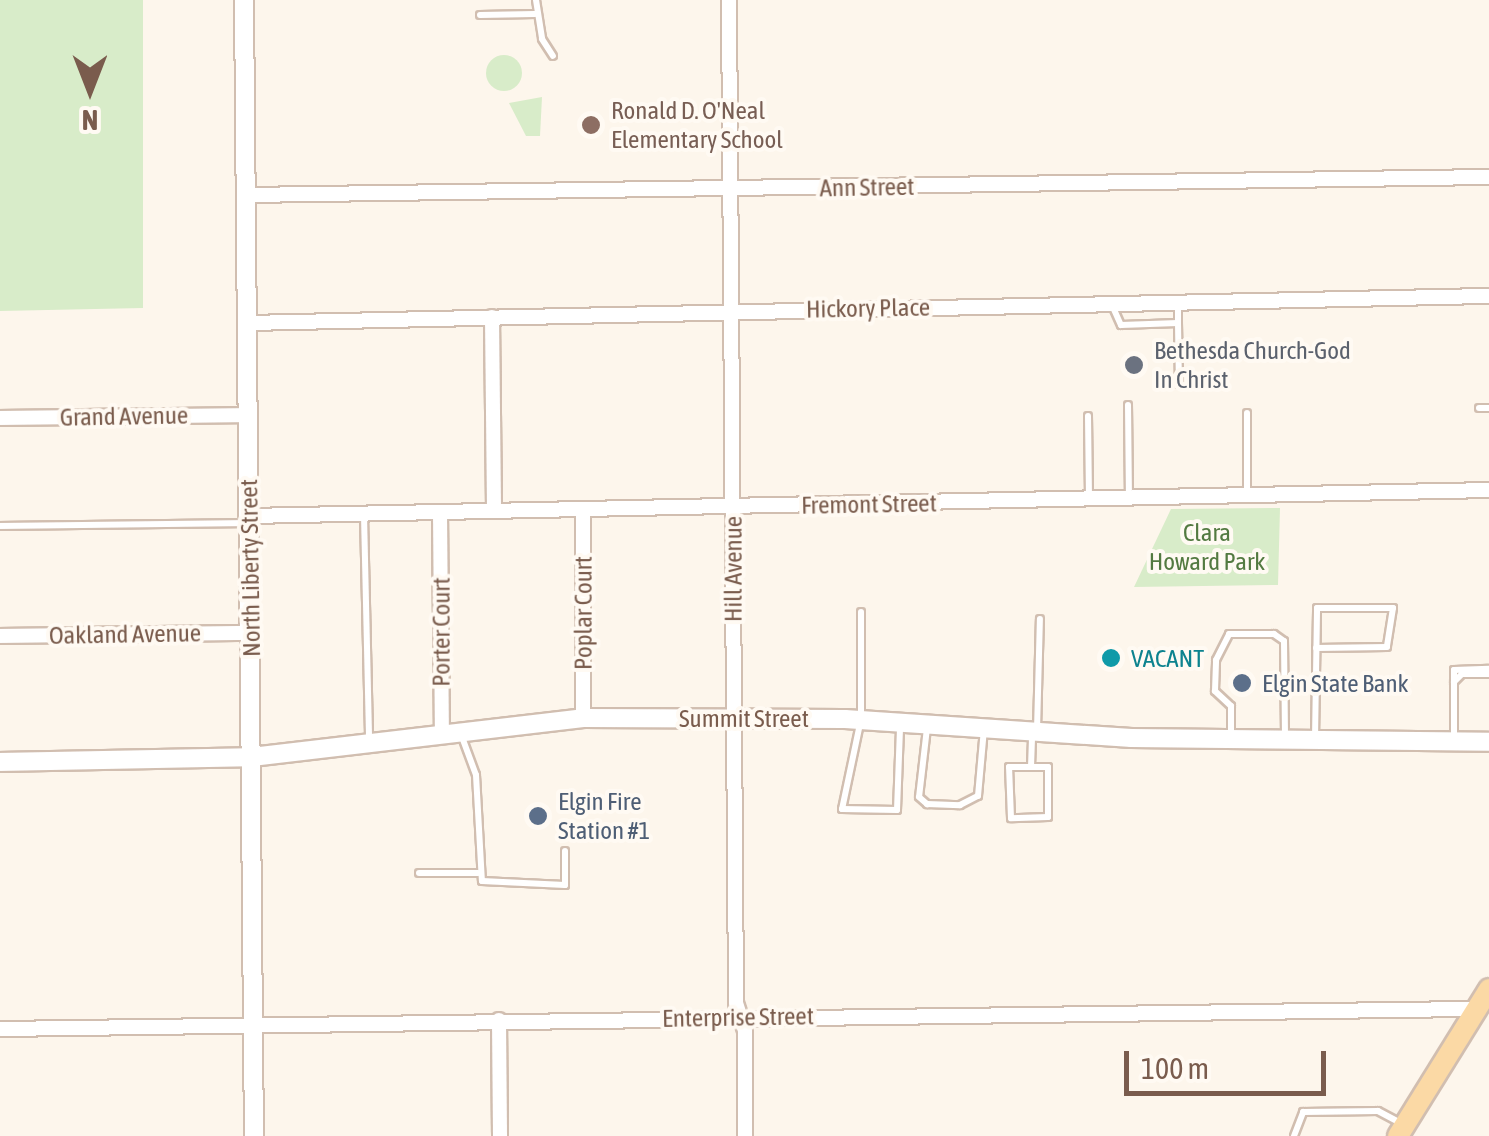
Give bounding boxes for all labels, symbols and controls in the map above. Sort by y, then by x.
north arrow [40,40,140,140]
place label: Ronald D. O'Neal Elementary School [611,96,783,155]
text: N [82,104,98,136]
marker: Ronald D. O'Neal Elementary School [580,114,602,136]
street label: Ann Street [819,171,915,203]
street label: Hickory Place [806,292,930,324]
place label: Bethesda Church-God In Christ [1154,336,1351,395]
marker: Bethesda Church-God In Christ [1123,354,1145,376]
street label: Grand Avenue [60,400,188,432]
street label: North Liberty Street [233,479,267,657]
street label: Fremont Street [801,488,937,520]
street label: Hill Avenue [718,516,748,622]
park label: Clara Howard Park [1149,518,1265,577]
street label: Poplar Court [568,556,598,670]
street label: Porter Court [426,577,456,687]
street label: Oakland Avenue [49,618,201,650]
place label: VACANT [1131,643,1204,673]
marker: VACANT [1100,647,1122,669]
place label: Elgin State Bank [1262,668,1409,698]
marker: Elgin State Bank [1231,672,1253,694]
street label: Summit Street [679,703,809,733]
place label: Elgin Fire Station #1 [558,787,650,846]
marker: Elgin Fire Station #1 [527,805,549,827]
street label: Enterprise Street [662,1001,814,1033]
scale bar [1129,1031,1332,1093]
text: 100 m [1141,1051,1209,1085]

